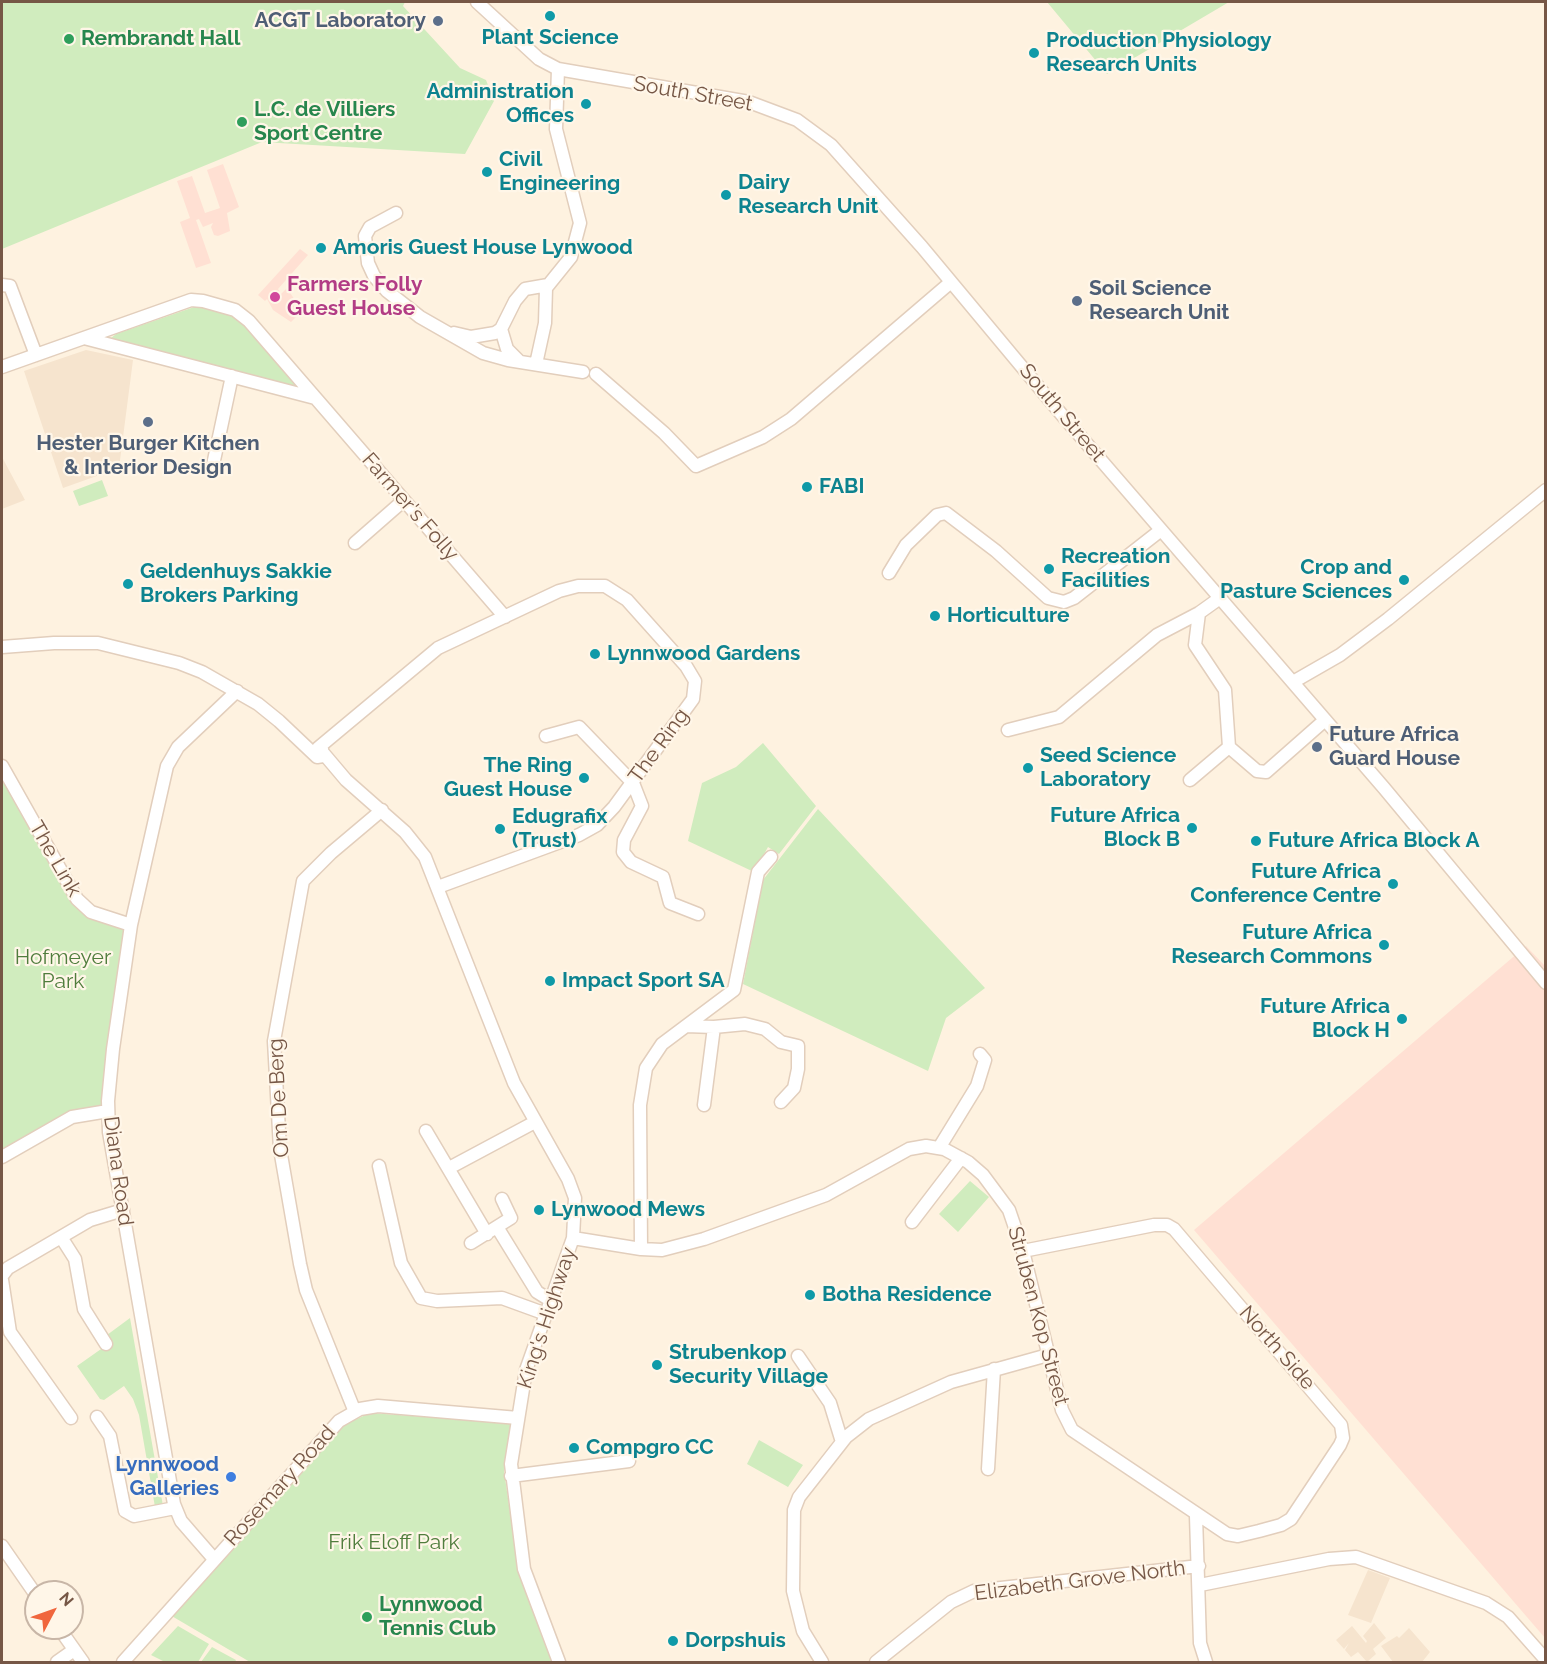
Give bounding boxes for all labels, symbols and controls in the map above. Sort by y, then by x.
place label: ACGT Laboratory [254,8,426,34]
marker: Plant Science [543,9,557,23]
marker: ACGT Laboratory [431,14,445,28]
place label: Plant Science [481,25,619,51]
place label: Rembrandt Hall [81,26,240,52]
place label: Production Physiology Research Units [1046,28,1272,78]
marker: Rembrandt Hall [62,32,76,46]
marker: Production Physiology Research Units [1027,46,1041,60]
street label: South Street [631,71,755,117]
place label: Administration Offices [426,79,574,129]
place label: L.C. de Villiers Sport Centre [254,97,395,147]
marker: Administration Offices [579,97,593,111]
marker: L.C. de Villiers Sport Centre [235,115,249,129]
place label: Civil Engineering [499,147,620,197]
marker: Civil Engineering [480,165,494,179]
place label: Dairy Research Unit [738,170,878,220]
marker: Dairy Research Unit [719,188,733,202]
place label: Amoris Guest House Lynwood [333,235,633,261]
marker: Amoris Guest House Lynwood [314,241,328,255]
place label: Farmers Folly Guest House [287,272,422,322]
place label: Soil Science Research Unit [1089,276,1229,326]
marker: Farmers Folly Guest House [268,290,282,304]
marker: Soil Science Research Unit [1070,294,1084,308]
street label: South Street [1014,359,1110,467]
marker: Hester Burger Kitchen & Interior Design [141,415,155,429]
place label: Hester Burger Kitchen & Interior Design [36,431,260,481]
street label: Farmer's Folly [356,448,464,566]
place label: FABI [819,474,864,500]
marker: FABI [800,480,814,494]
place label: Recreation Facilities [1061,544,1170,594]
place label: Crop and Pasture Sciences [1220,555,1392,605]
place label: Geldenhuys Sakkie Brokers Parking [140,559,332,609]
marker: Recreation Facilities [1042,562,1056,576]
marker: Crop and Pasture Sciences [1397,573,1411,587]
marker: Geldenhuys Sakkie Brokers Parking [121,577,135,591]
place label: Horticulture [947,603,1070,629]
marker: Horticulture [928,609,942,623]
place label: Lynnwood Gardens [607,641,800,667]
marker: Lynnwood Gardens [588,647,602,661]
street label: The Ring [623,704,695,788]
place label: Future Africa Guard House [1329,722,1460,772]
marker: Future Africa Guard House [1310,740,1324,754]
place label: Seed Science Laboratory [1040,743,1176,793]
place label: The Ring Guest House [444,753,572,803]
marker: Seed Science Laboratory [1021,761,1035,775]
marker: The Ring Guest House [577,771,591,785]
place label: Future Africa Block B [1050,803,1180,853]
place label: Edugrafix (Trust) [512,804,607,854]
street label: The Link [23,817,87,901]
marker: Future Africa Block B [1185,821,1199,835]
marker: Edugrafix (Trust) [493,822,507,836]
place label: Future Africa Block A [1268,828,1480,854]
marker: Future Africa Block A [1249,834,1263,848]
place label: Future Africa Conference Centre [1190,859,1381,909]
marker: Future Africa Conference Centre [1386,877,1400,891]
place label: Future Africa Research Commons [1171,920,1372,970]
marker: Future Africa Research Commons [1377,938,1391,952]
park label: Hofmeyer Park [15,945,111,995]
place label: Impact Sport SA [562,968,725,994]
marker: Impact Sport SA [543,974,557,988]
place label: Future Africa Block H [1260,994,1390,1044]
marker: Future Africa Block H [1395,1012,1409,1026]
street label: Om De Berg [263,1038,295,1158]
street label: Diana Road [98,1115,138,1227]
place label: Lynwood Mews [551,1197,705,1223]
marker: Lynwood Mews [532,1203,546,1217]
street label: Struben Kop Street [1002,1224,1074,1408]
street label: King's Highway [512,1244,582,1392]
place label: Botha Residence [822,1282,992,1308]
marker: Botha Residence [803,1288,817,1302]
street label: North Side [1234,1301,1320,1395]
place label: Strubenkop Security Village [669,1340,828,1390]
marker: Strubenkop Security Village [650,1358,664,1372]
street label: Rosemary Road [219,1421,341,1551]
place label: Compgro CC [586,1435,714,1461]
marker: Compgro CC [567,1441,581,1455]
place label: Lynnwood Galleries [115,1452,219,1502]
marker: Lynnwood Galleries [224,1470,238,1484]
park label: Frik Eloff Park [328,1530,460,1556]
street label: Elizabeth Grove North [973,1556,1187,1606]
north arrow [24,1580,84,1640]
text: N [55,1588,78,1610]
place label: Lynnwood Tennis Club [379,1592,496,1642]
marker: Lynnwood Tennis Club [360,1610,374,1624]
place label: Dorpshuis [685,1628,786,1654]
marker: Dorpshuis [666,1634,680,1648]

